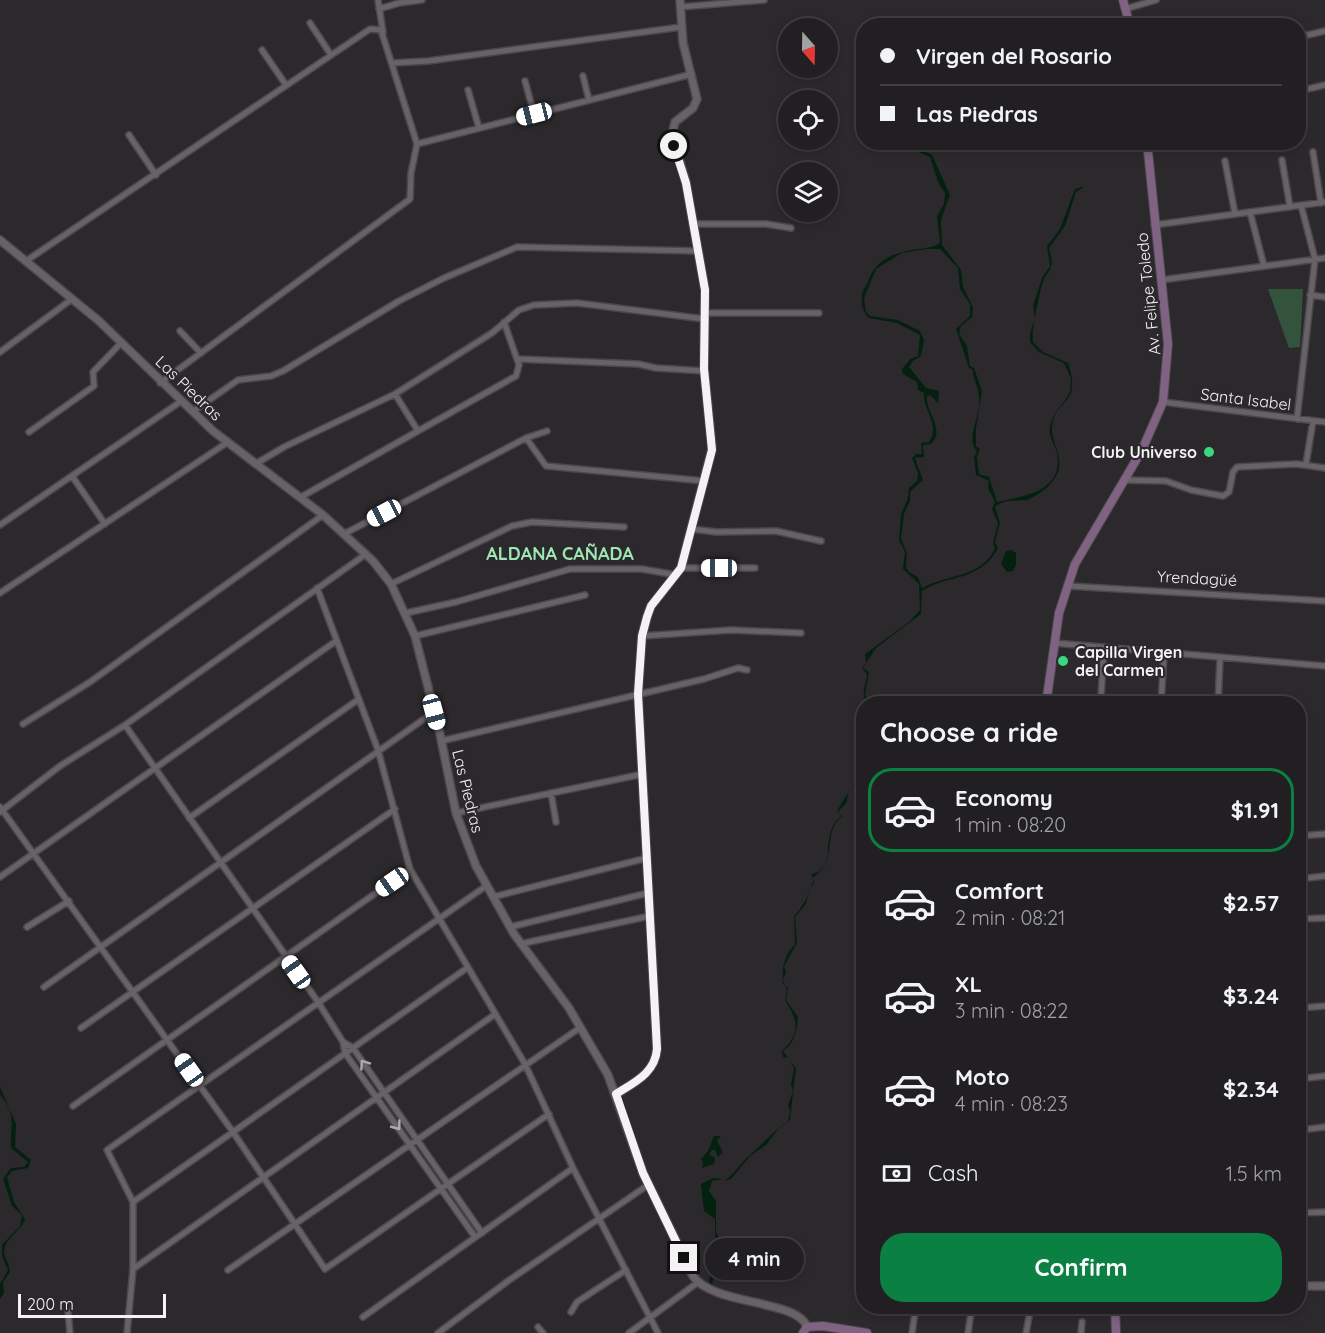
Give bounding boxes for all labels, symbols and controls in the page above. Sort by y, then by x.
north arrow [778,18,838,78]
map controls [778,18,838,222]
text: Virgen del Rosario [916,42,1112,70]
button: locate [778,90,838,150]
text: Las Piedras [916,100,1038,128]
car [514,101,554,127]
route start [660,132,687,159]
button: layers [778,162,838,222]
street label: Av. Felipe Toledo [1132,232,1164,356]
street label: Las Piedras [151,351,227,425]
street label: Santa Isabel [1200,384,1292,414]
place label: Club Universo [1091,442,1197,462]
marker: Club Universo [1202,445,1216,459]
car [364,497,404,529]
district label: ALDANA CAÑADA [486,542,634,565]
car [701,559,737,577]
street label: Yrendagüé [1156,566,1238,590]
place label: Capilla Virgen del Carmen [1075,642,1182,680]
marker: Capilla Virgen del Carmen [1056,654,1070,668]
car [421,692,447,732]
text: Choose a ride [880,715,1058,749]
street label: Las Piedras [448,747,488,835]
icon: car [883,783,937,837]
text: Economy [955,784,1053,812]
text: $1.91 [1231,796,1279,824]
text: 1 min · 08:20 [955,812,1066,837]
car [372,864,412,900]
icon: car [883,876,937,930]
text: Comfort [955,877,1044,905]
text: $2.57 [1223,889,1279,917]
text: 2 min · 08:21 [955,905,1065,930]
car [278,952,314,992]
icon: car [883,969,937,1023]
text: XL [955,970,982,998]
text: $3.24 [1223,982,1279,1010]
text: 3 min · 08:22 [955,998,1068,1023]
car [171,1050,207,1090]
one-way arrow [360,1060,371,1071]
icon: car [883,1062,937,1116]
text: Moto [955,1063,1009,1091]
text: $2.34 [1223,1075,1279,1103]
text: 4 min · 08:23 [955,1091,1068,1116]
one-way arrow [390,1119,401,1130]
icon: cash [880,1157,913,1190]
text: Cash [928,1159,979,1187]
text: 1.5 km [1226,1161,1282,1186]
button: Confirm [880,1233,1282,1302]
callout: 4 min [705,1237,804,1279]
route end [670,1244,697,1271]
text: 4 min [728,1246,781,1271]
scale bar [18,1291,166,1318]
text: 200 m [27,1294,74,1314]

